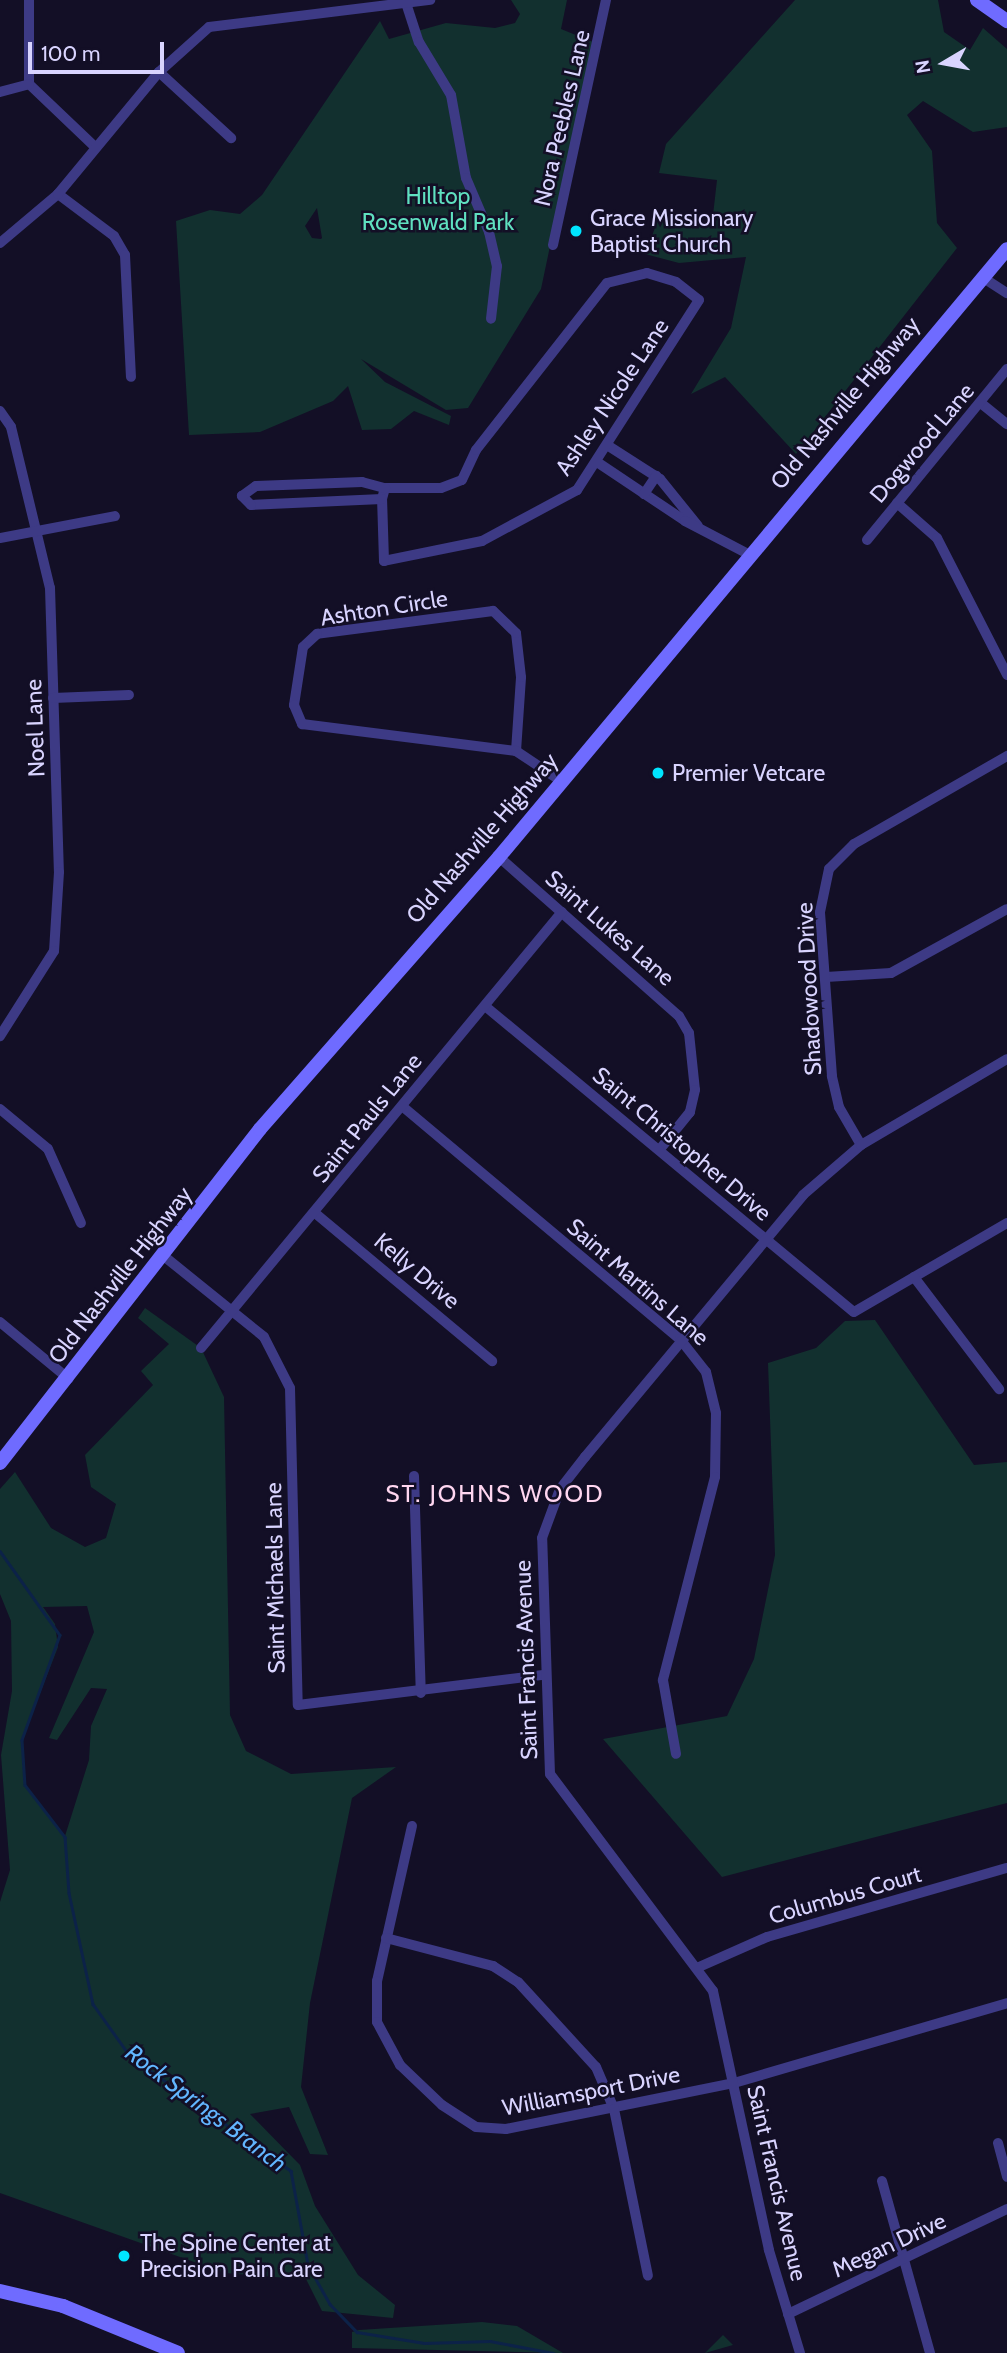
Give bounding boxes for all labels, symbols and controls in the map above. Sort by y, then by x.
street label: Nora Peebles Lane [528,27,596,209]
scale bar [32,28,168,72]
north arrow [909,28,979,98]
text: 100 m [41,41,100,66]
text: N [910,58,935,75]
park label: Hilltop Rosenwald Park [362,182,514,236]
place label: Grace Missionary Baptist Church [590,204,753,258]
marker: Grace Missionary Baptist Church [568,223,584,239]
street label: Old Nashville Highway [765,311,925,495]
street label: Ashley Nicole Lane [549,313,675,481]
street label: Dogwood Lane [864,378,980,508]
street label: Ashton Circle [318,584,450,632]
street label: Noel Lane [19,679,51,777]
street label: Old Nashville Highway [400,747,564,929]
place label: Premier Vetcare [672,759,825,787]
marker: Premier Vetcare [650,765,666,781]
street label: Saint Lukes Lane [540,865,680,991]
street label: Shadowood Drive [791,902,827,1076]
street label: Saint Pauls Lane [306,1048,428,1188]
street label: Saint Christopher Drive [587,1061,777,1227]
street label: Old Nashville Highway [42,1181,198,1369]
street label: Saint Martins Lane [561,1213,715,1351]
street label: Kelly Drive [369,1227,465,1315]
district label: ST. JOHNS WOOD [387,1480,603,1508]
street label: Saint Michaels Lane [260,1482,290,1674]
street label: Saint Francis Avenue [509,1560,543,1760]
street label: Columbus Court [766,1860,924,1930]
water label: Rock Springs Branch [120,2038,292,2178]
street label: Williamsport Drive [500,2060,682,2122]
street label: Saint Francis Avenue [741,2083,813,2283]
street label: Megan Drive [828,2207,950,2283]
place label: The Spine Center at Precision Pain Care [140,2229,331,2283]
marker: The Spine Center at Precision Pain Care [114,2246,134,2266]

